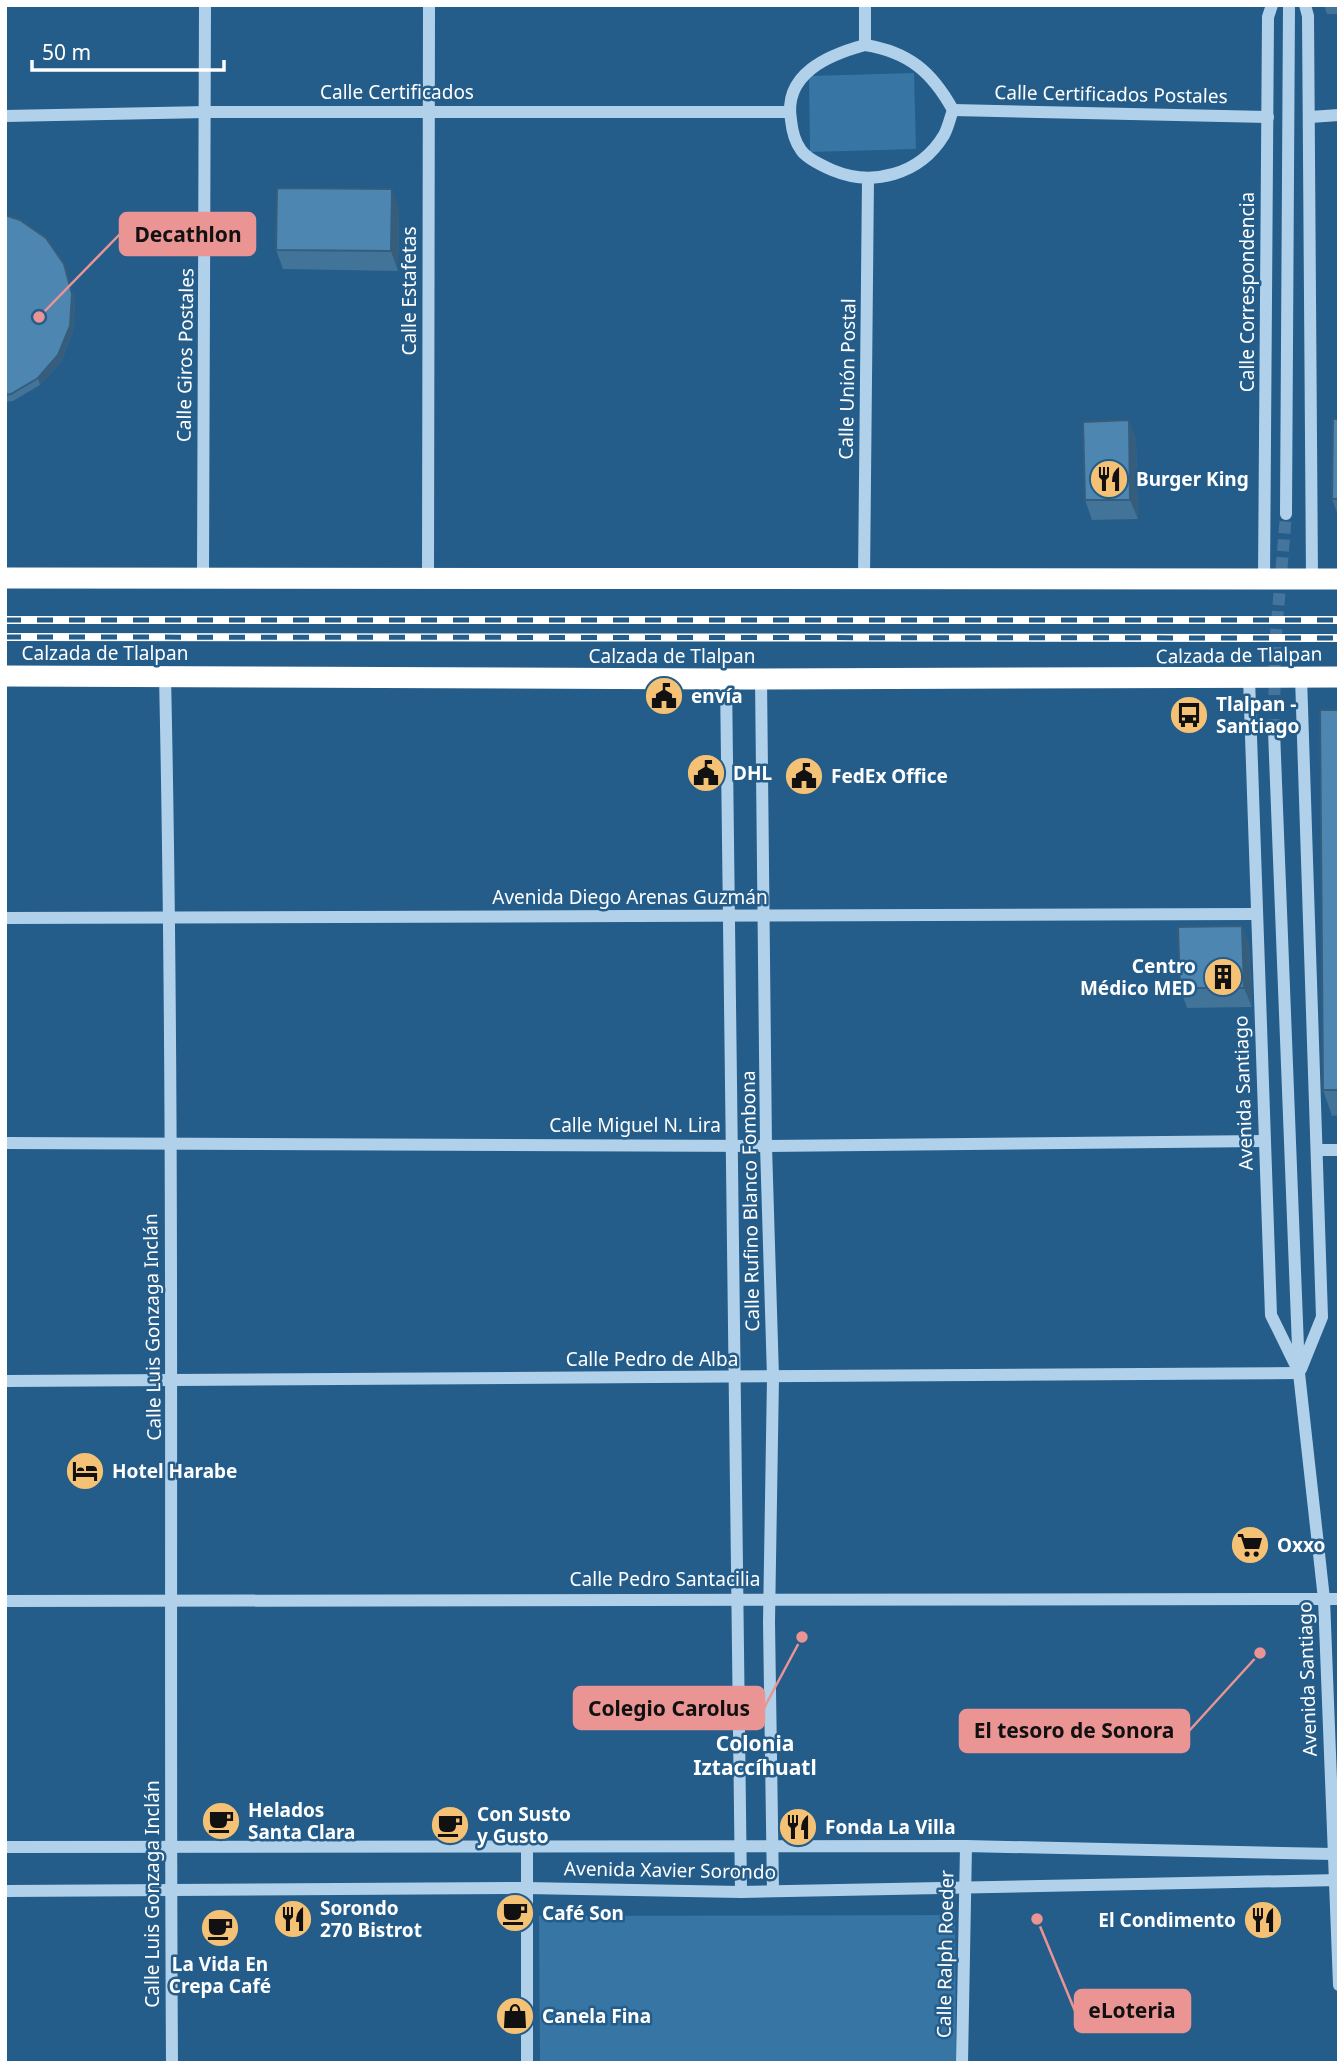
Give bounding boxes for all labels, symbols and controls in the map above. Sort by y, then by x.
scale bar [32,28,224,72]
text: 50 m [42,38,91,66]
street label: Calle Certificados [320,79,474,105]
street label: Calle Certificados Postales [994,79,1228,109]
street label: Calle Correspondencia [1234,192,1260,392]
callout: Decathlon [120,213,255,255]
text: Decathlon [134,220,242,248]
street label: Calle Estafetas [396,226,422,356]
street label: Calle Giros Postales [170,268,200,442]
street label: Calle Unión Postal [833,298,861,460]
restaurant icon: Burger King [1088,458,1130,500]
place label: Burger King [1136,466,1249,492]
street label: Calzada de Tlalpan [22,640,188,666]
street label: Calzada de Tlalpan [1155,641,1323,669]
street label: Calzada de Tlalpan [589,643,755,669]
public building icon: envía [643,675,685,717]
place label: envía [691,683,743,709]
place label: Tlalpan - Santiago [1216,691,1299,739]
bus stop icon: Tlalpan - Santiago [1168,694,1210,736]
public building icon: DHL [685,752,727,794]
public building icon: FedEx Office [783,755,825,797]
place label: DHL [733,760,772,786]
place label: FedEx Office [831,763,948,789]
street label: Avenida Diego Arenas Guzmán [492,884,768,910]
place label: Centro Médico MED [1080,953,1196,1001]
building icon: Centro Médico MED [1202,956,1244,998]
street label: Avenida Santiago [1227,1015,1259,1171]
street label: Calle Rufino Blanco Fombona [735,1070,765,1332]
street label: Calle Miguel N. Lira [549,1112,721,1138]
street label: Calle Luis Gonzaga Inclán [137,1213,167,1441]
street label: Calle Pedro de Alba [566,1346,738,1372]
hotel icon: Hotel Harabe [64,1450,106,1492]
place label: Hotel Harabe [112,1458,237,1484]
supermarket icon: Oxxo [1229,1524,1271,1566]
place label: Oxxo [1277,1532,1326,1558]
street label: Calle Pedro Santacilia [570,1566,760,1592]
street label: Avenida Santiago [1291,1601,1323,1757]
callout: Colegio Carolus [574,1687,764,1729]
text: Colegio Carolus [588,1694,750,1722]
callout: El tesoro de Sonora [960,1710,1189,1752]
text: El tesoro de Sonora [974,1716,1174,1744]
district label: Colonia Iztaccíhuatl [693,1729,817,1781]
street label: Calle Luis Gonzaga Inclán [139,1780,165,2008]
place label: Helados Santa Clara [248,1797,356,1845]
cafe icon: Helados Santa Clara [200,1800,242,1842]
place label: Con Susto y Gusto [477,1801,571,1849]
cafe icon: Con Susto y Gusto [429,1804,471,1846]
restaurant icon: Fonda La Villa [777,1806,819,1848]
place label: Fonda La Villa [825,1814,956,1840]
street label: Avenida Xavier Sorondo [564,1855,776,1885]
street label: Calle Ralph Roeder [931,1870,959,2038]
cafe icon: Café Son [494,1892,536,1934]
place label: Sorondo 270 Bistrot [320,1895,422,1943]
restaurant icon: Sorondo 270 Bistrot [272,1898,314,1940]
restaurant icon: El Condimento [1242,1899,1284,1941]
place label: Café Son [542,1900,624,1926]
cafe icon: La Vida En Crepa Café [199,1907,241,1949]
place label: El Condimento [1098,1907,1236,1933]
place label: La Vida En Crepa Café [169,1951,271,1999]
callout: eLoteria [1075,1990,1190,2032]
shop icon: Canela Fina [494,1995,536,2037]
text: eLoteria [1088,1996,1176,2024]
place label: Canela Fina [542,2003,651,2029]

